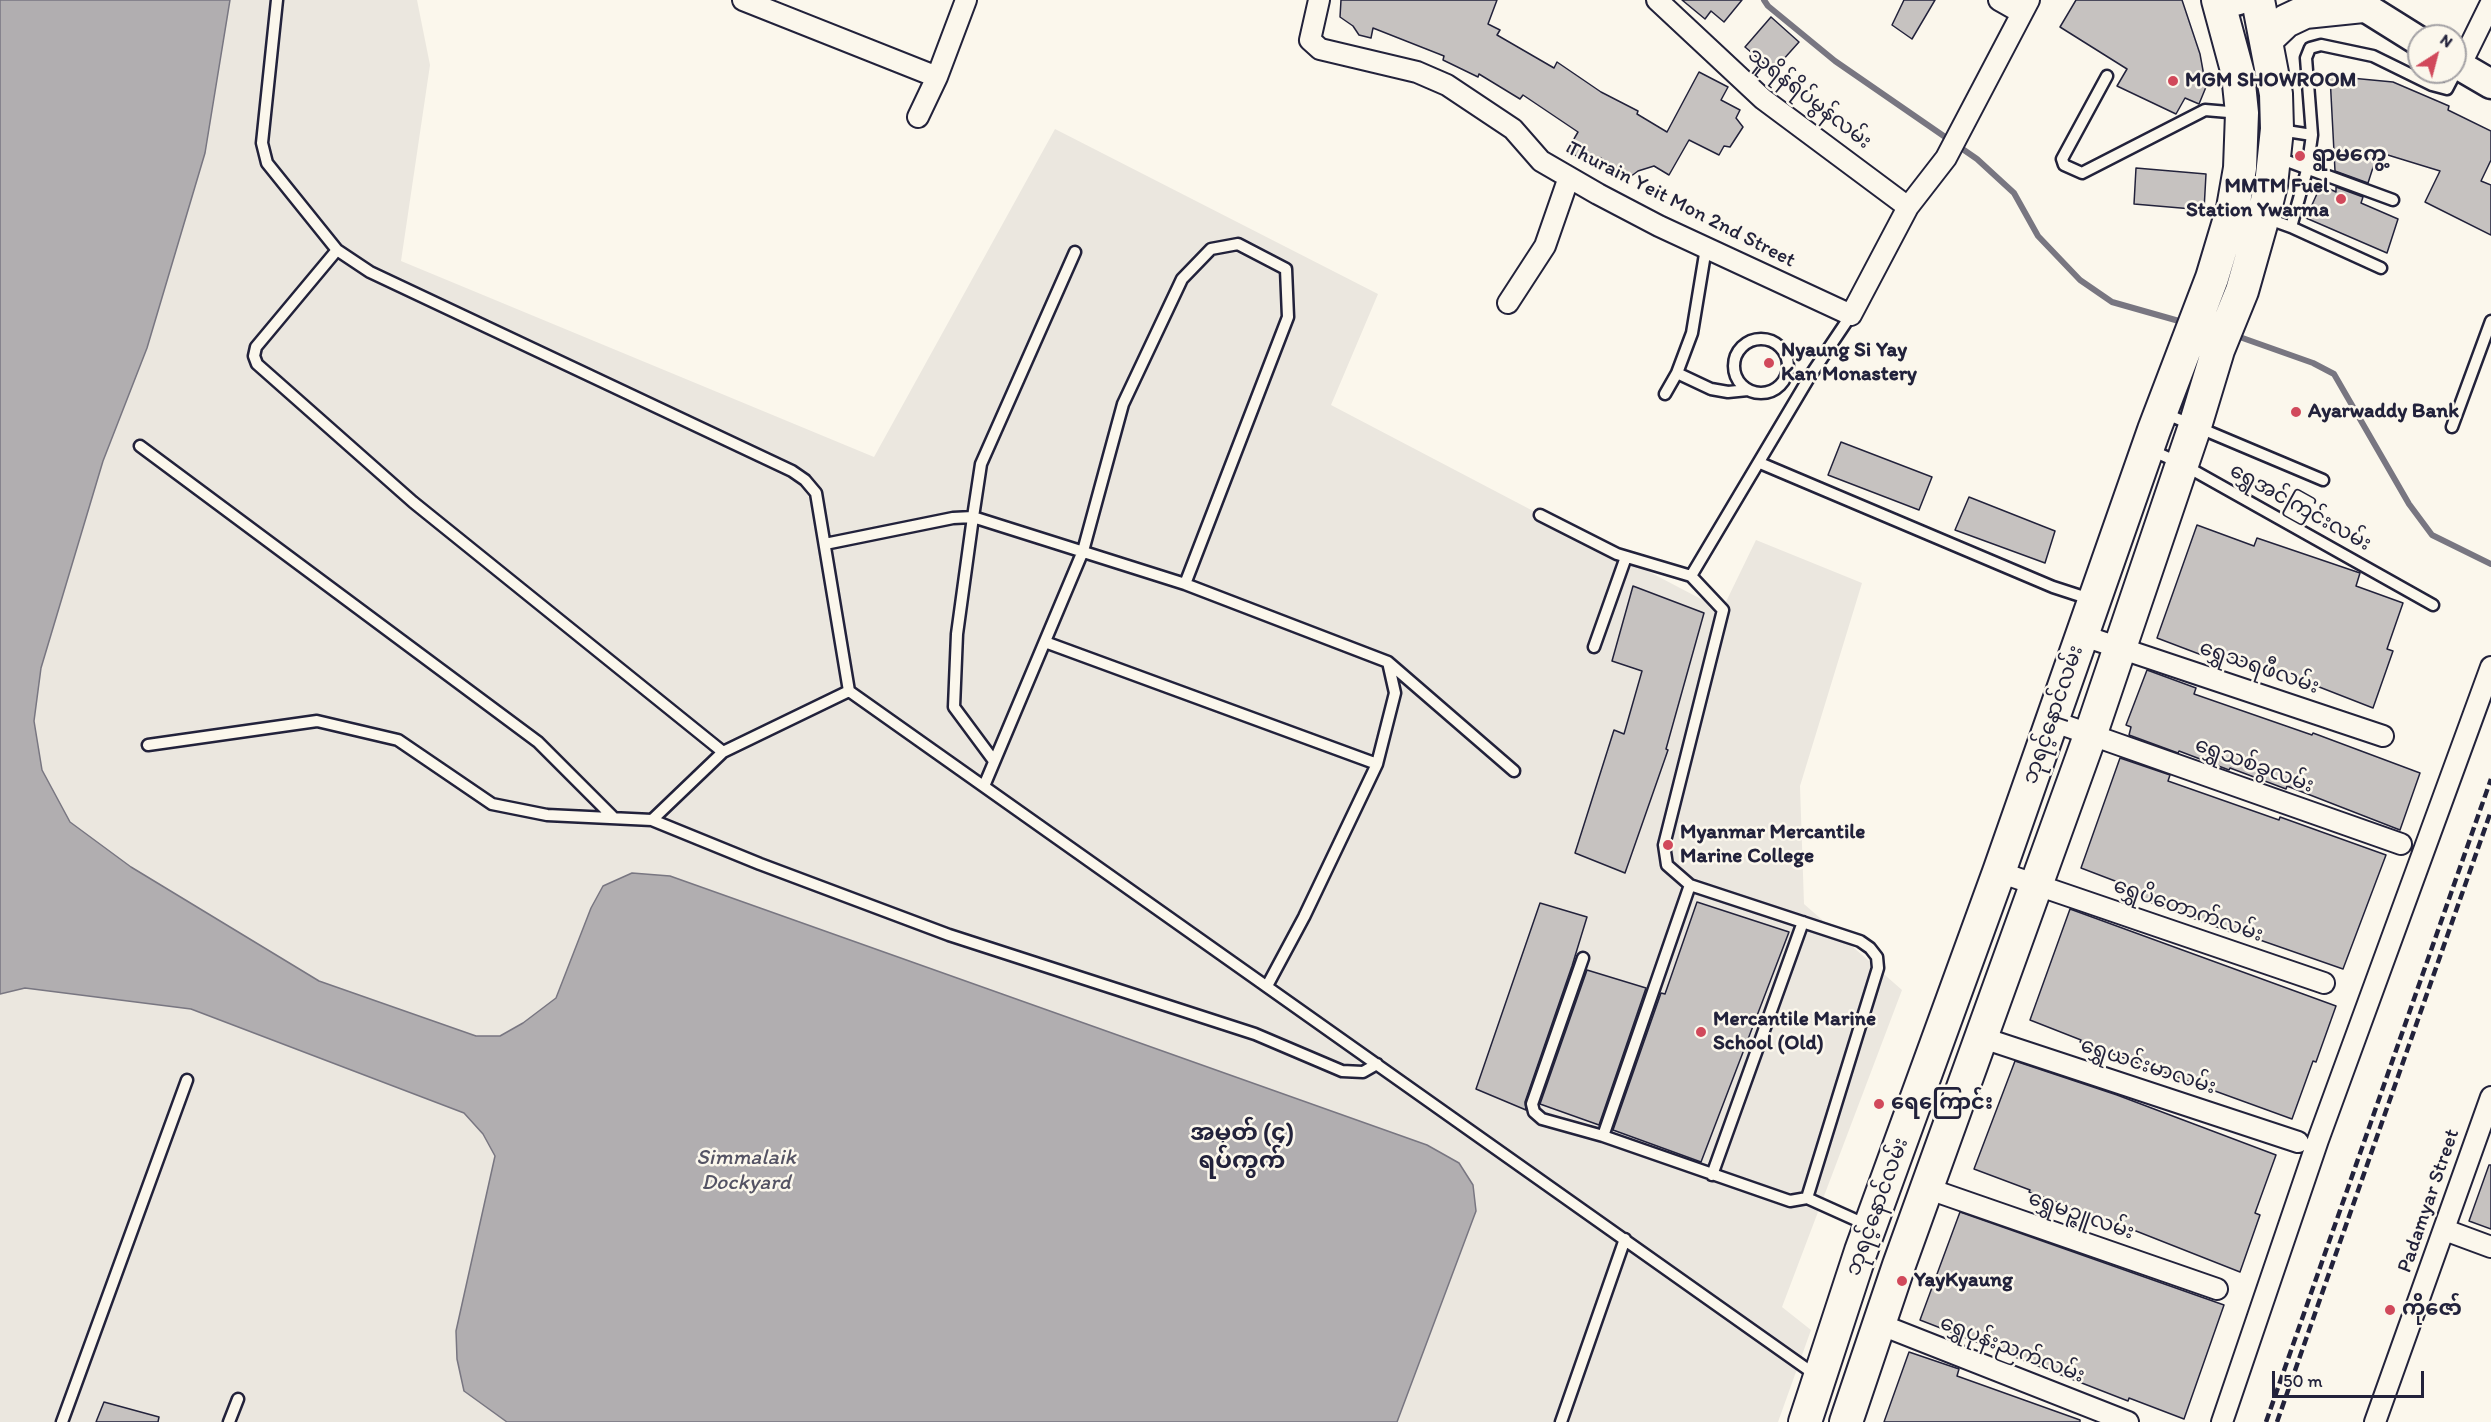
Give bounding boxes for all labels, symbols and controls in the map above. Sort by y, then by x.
north arrow [2407,24,2467,84]
text: N [2437,30,2457,52]
street label: သူရိန်ရိပ်မွန်လမ်း [1742,43,1876,155]
place label: MGM SHOWROOM [2185,68,2357,94]
marker: MGM SHOWROOM [2166,74,2180,88]
street label: Thurain Yeit Mon 2nd Street [1563,136,1799,274]
place label: ရွာမကွေ့ [2312,143,2386,169]
marker: ရွာမကွေ့ [2293,149,2307,163]
place label: MMTM Fuel Station Ywarma [2186,174,2329,224]
marker: MMTM Fuel Station Ywarma [2334,192,2348,206]
place label: Nyaung Si Yay Kan Monastery [1781,338,1917,388]
marker: Nyaung Si Yay Kan Monastery [1762,356,1776,370]
place label: Ayarwaddy Bank [2308,399,2459,425]
marker: Ayarwaddy Bank [2289,405,2303,419]
street label: ရွှေအင်ကြင်းလမ်း [2225,459,2375,557]
street label: ရွှေသရဖီလမ်း [2196,636,2322,700]
street label: ဘုရင့်နောင်လမ်း [2018,642,2090,788]
street label: ရွှေသစ်ခွလမ်း [2191,733,2317,799]
place label: Myanmar Mercantile Marine College [1680,820,1865,870]
marker: Myanmar Mercantile Marine College [1661,838,1675,852]
street label: ရွှေပိတောက်လမ်း [2110,874,2266,948]
place label: Mercantile Marine School (Old) [1713,1007,1876,1057]
marker: Mercantile Marine School (Old) [1694,1025,1708,1039]
street label: ရွှေယင်းမာလမ်း [2077,1033,2219,1101]
place label: ရေကြောင်း [1891,1091,1993,1117]
marker: ရေကြောင်း [1872,1097,1886,1111]
district label: အမှတ် (၄) ရပ်ကွက် [1190,1120,1294,1176]
street label: Padamyar Street [2393,1126,2465,1276]
street label: ဘုရင့်နောင်လမ်း [1841,1135,1915,1279]
water label: Simmalaik Dockyard [696,1145,796,1196]
street label: ရွှေမဉ္ဇူလမ်း [2025,1186,2137,1246]
place label: YayKyaung [1914,1268,2013,1294]
marker: YayKyaung [1895,1274,1909,1288]
place label: ကိုဇော် [2402,1297,2462,1323]
marker: ကိုဇော် [2383,1303,2397,1317]
street label: ရွှေပုန်းညက်လမ်း [1936,1311,2088,1389]
scale bar [2275,1359,2426,1397]
text: 50 m [2283,1370,2323,1392]

